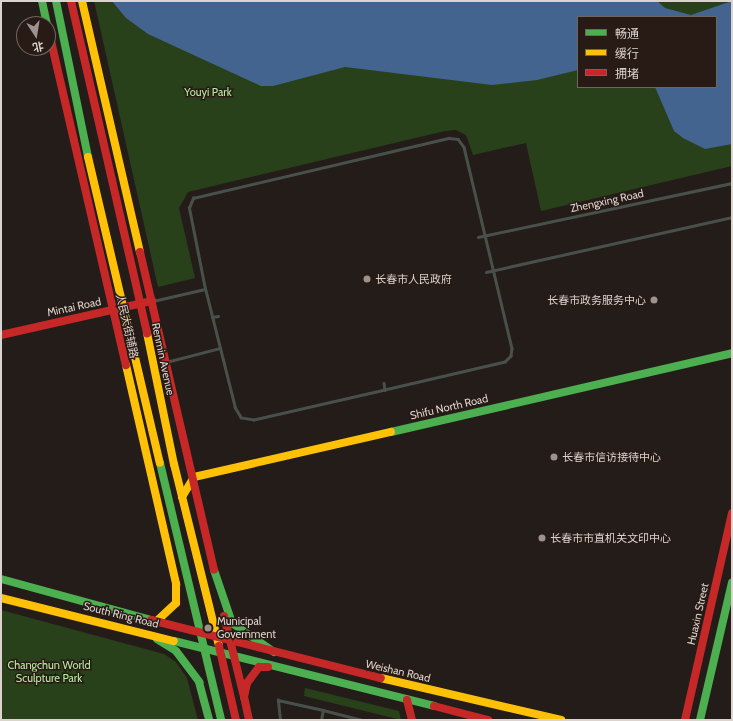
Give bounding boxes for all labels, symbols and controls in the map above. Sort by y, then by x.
north arrow [16,16,56,56]
legend [577,16,717,88]
text: 畅通 [615,26,639,41]
text: 北 [31,39,45,55]
text: 缓行 [615,46,639,61]
text: 拥堵 [615,66,639,81]
park label: Youyi Park [184,85,232,99]
street label: Zhengxing Road [569,187,645,215]
place label: 长春市人民政府 [375,272,452,286]
marker: 长春市人民政府 [362,274,372,284]
street label: 人民大街辅路 [113,292,141,360]
place label: 长春市政务服务中心 [547,293,646,307]
street label: Mintai Road [46,295,102,319]
marker: 长春市政务服务中心 [649,295,659,305]
street label: Renmin Avenue [149,322,177,396]
street label: Shifu North Road [409,392,489,422]
place label: 长春市信访接待中心 [562,450,661,464]
marker: 长春市信访接待中心 [549,452,559,462]
place label: 长春市市直机关文印中心 [550,531,671,545]
marker: 长春市市直机关文印中心 [537,533,547,543]
street label: Huaxin Street [684,582,712,646]
street label: South Ring Road [82,599,160,631]
place label: Municipal Government [217,615,276,641]
marker: Municipal Government [202,622,214,634]
street label: Weishan Road [364,657,432,685]
park label: Changchun World Sculpture Park [7,659,91,685]

